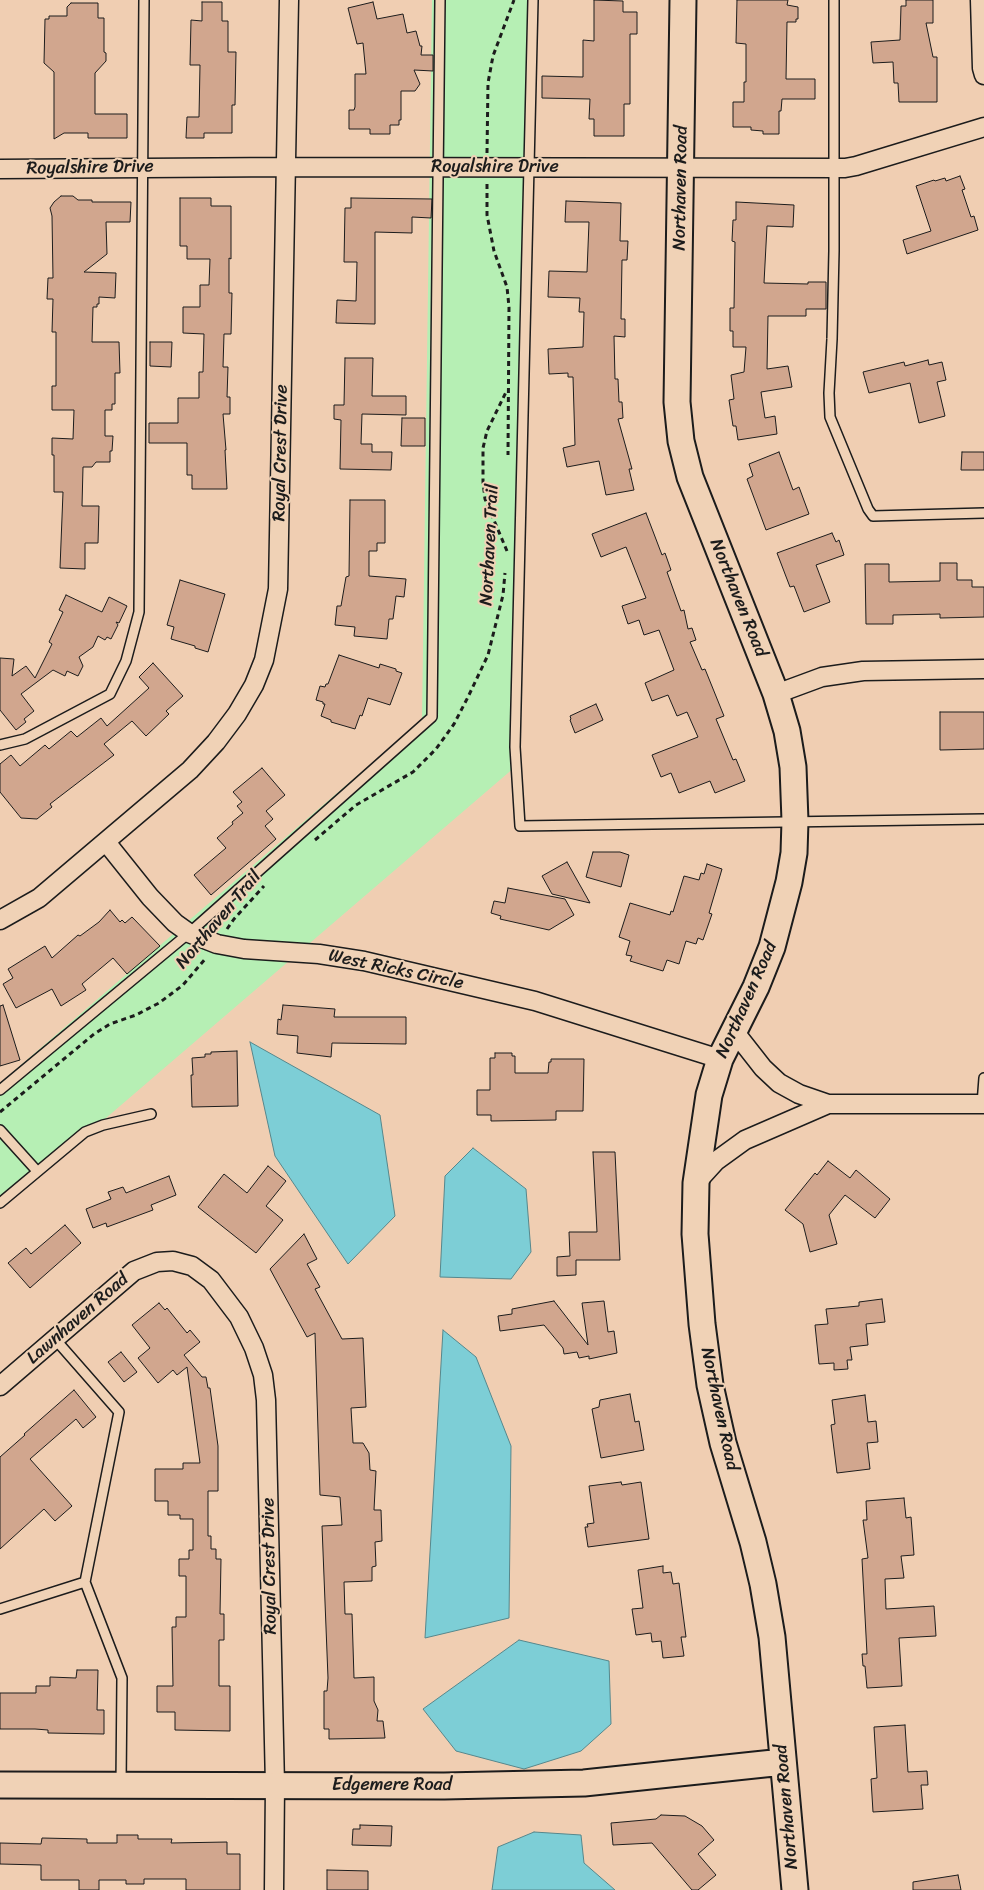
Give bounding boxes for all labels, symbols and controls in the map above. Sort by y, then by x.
street label: Northaven Road [669,125,693,251]
street label: Royalshire Drive [26,156,154,180]
street label: Royalshire Drive [431,156,559,178]
street label: Royal Crest Drive [269,384,293,522]
street label: Northaven Trail [476,484,504,606]
street label: Northaven Road [705,536,771,660]
street label: Northaven Trail [172,866,266,974]
street label: Northaven Road [712,938,782,1062]
street label: West Ricks Circle [327,945,465,995]
street label: Lawnhaven Road [23,1269,133,1369]
street label: Northaven Road [695,1345,743,1473]
street label: Royal Crest Drive [258,1497,282,1635]
street label: Northaven Road [771,1744,803,1870]
street label: Edgemere Road [332,1774,452,1796]

